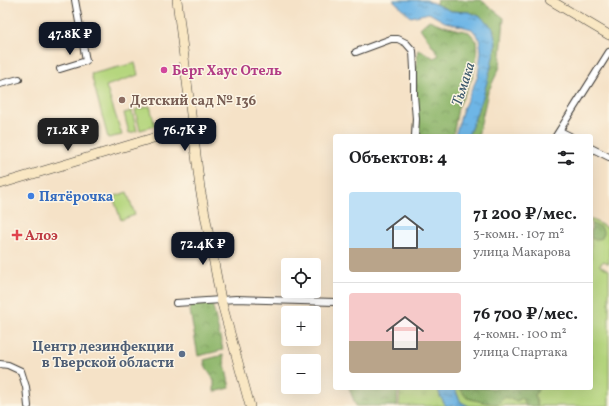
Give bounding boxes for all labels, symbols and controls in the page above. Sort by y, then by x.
pin: 47.8K ₽ [33,22,107,56]
text: 47.8K ₽ [48,26,92,44]
water label: Тьмака [447,60,481,109]
place label: Берг Хаус Отель [172,62,282,81]
marker: Берг Хаус Отель [159,65,169,75]
place label: Детский сад № 136 [130,92,257,111]
marker: Детский сад № 136 [117,95,127,105]
pin: 71.2K ₽ [31,118,105,152]
pin: 76.7K ₽ [148,118,222,152]
text: 71.2K ₽ [47,122,89,140]
text: 76.7K ₽ [163,122,207,140]
text: Объектов: 4 [349,147,447,170]
icon: filters [555,147,577,169]
place label: Пятёрочка [39,188,114,207]
marker: Пятёрочка [26,191,36,201]
text: 71 200 ₽/мес. [473,203,577,226]
icon: home [381,208,429,256]
text: 3-комн. · 107 m² [473,226,564,244]
place label: Алоэ [25,227,58,246]
marker: Алоэ [12,230,22,240]
pin: 72.4K ₽ [166,232,240,266]
text: 72.4K ₽ [180,236,226,254]
text: улица Макарова [473,244,571,262]
map controls [281,258,321,394]
button: locate [281,258,321,298]
text: 76 700 ₽/мес. [473,303,578,326]
button: + [281,306,321,346]
icon: home [381,309,429,357]
text: 4-комн. · 100 m² [473,326,567,344]
place label: Центр дезинфекции в Тверской области [32,338,174,373]
text: улица Спартака [473,344,568,362]
marker: Центр дезинфекции в Тверской области [177,349,187,359]
button: − [281,354,321,394]

